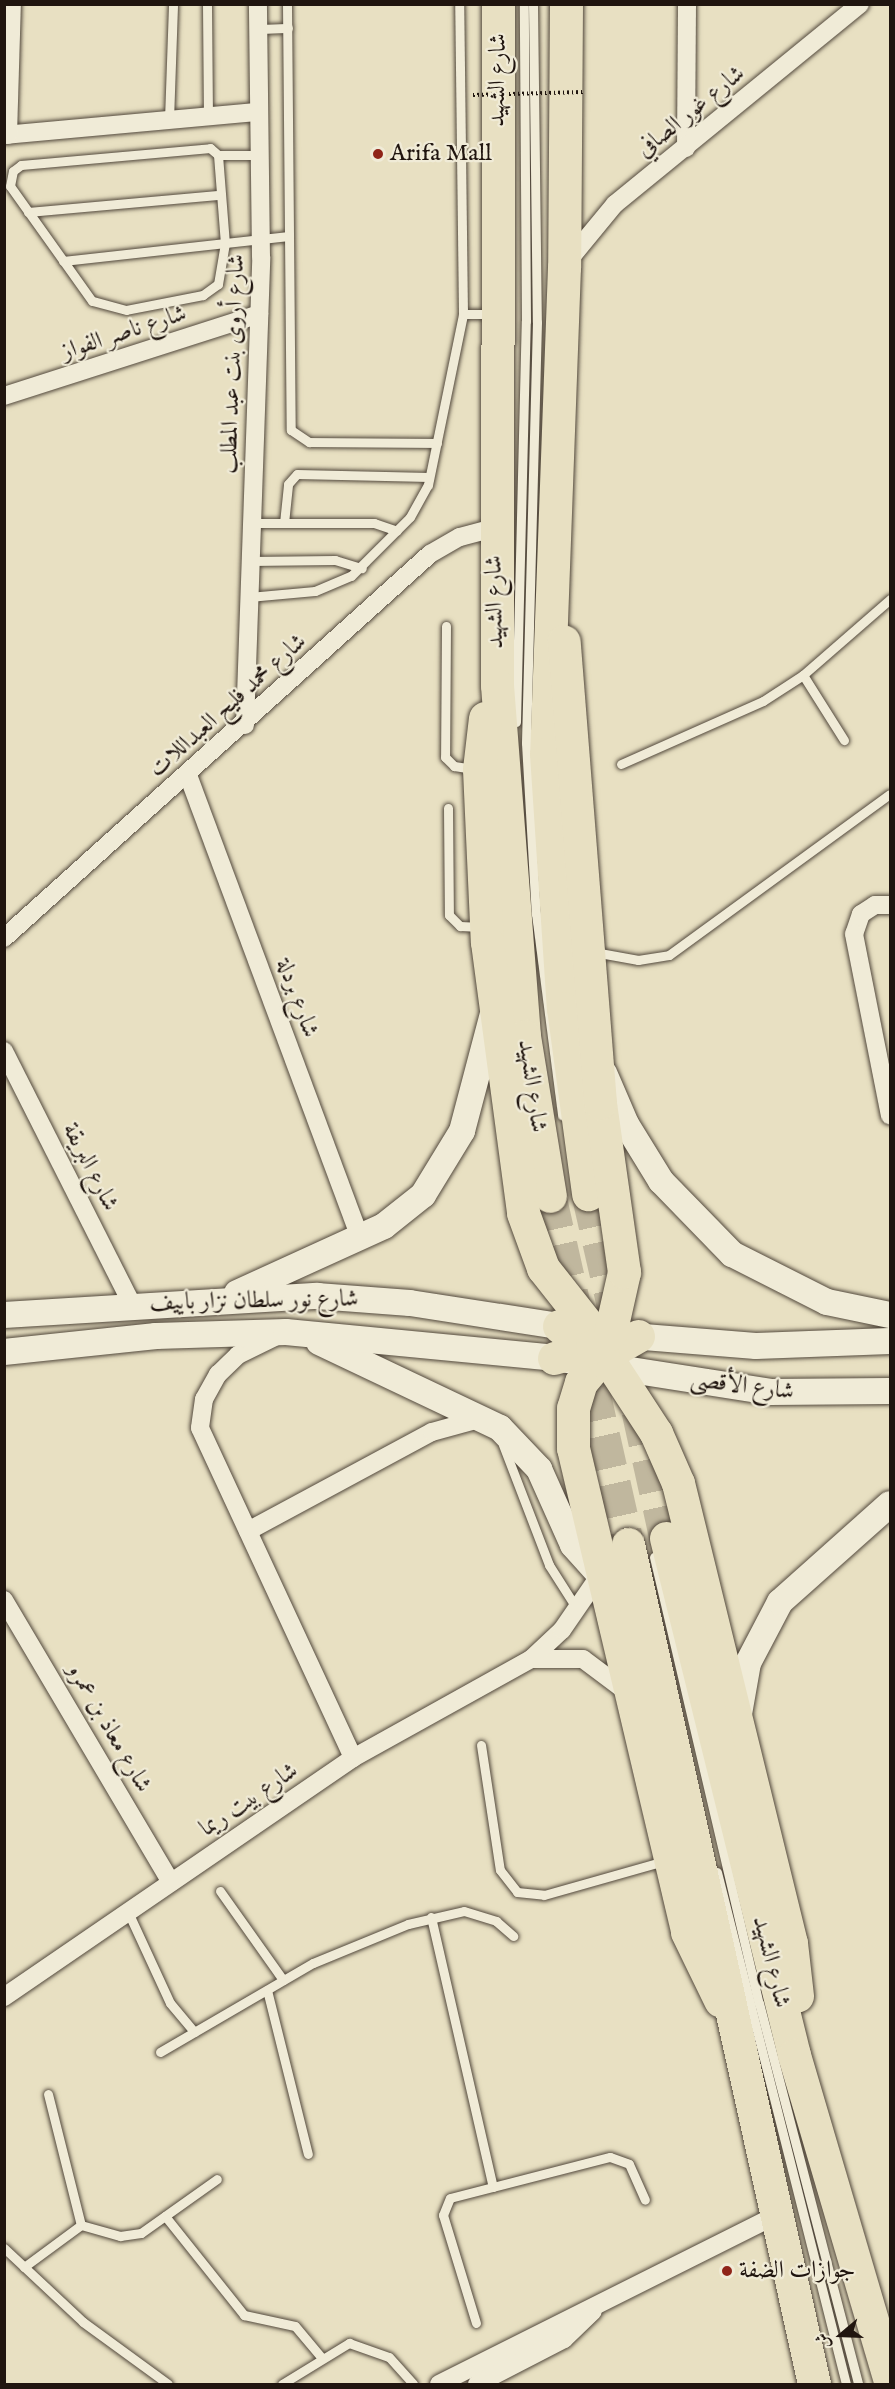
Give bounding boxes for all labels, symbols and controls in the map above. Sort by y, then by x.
street label: شارع الشهيد [483,33,513,127]
street label: شارع غور الصافي [631,60,751,164]
place label: Arifa Mall [390,140,492,168]
marker: Arifa Mall [371,147,385,161]
street label: شارع أروى بنت عبد المطلب [215,254,251,474]
street label: شارع ناصر الفواز [58,299,190,367]
street label: شارع الشهيد [480,555,510,649]
street label: شارع محمد فليح العبداللات [143,628,313,784]
street label: شارع بردلة [269,954,325,1042]
street label: شارع الشهيد [511,1038,553,1134]
street label: شارع البريقة [56,1118,124,1216]
street label: شارع نور سلطان نزار باييف [149,1285,359,1317]
street label: شارع الأقصى [688,1365,796,1407]
street label: شارع معاذ بن عمرو [60,1658,158,1798]
street label: شارع بيت ريما [194,1757,304,1843]
street label: شارع الشهيد [746,1913,796,2011]
place label: جوازات الضفة [739,2257,855,2285]
marker: جوازات الضفة [720,2264,734,2278]
north arrow [811,2305,871,2365]
text: ش [812,2330,836,2352]

